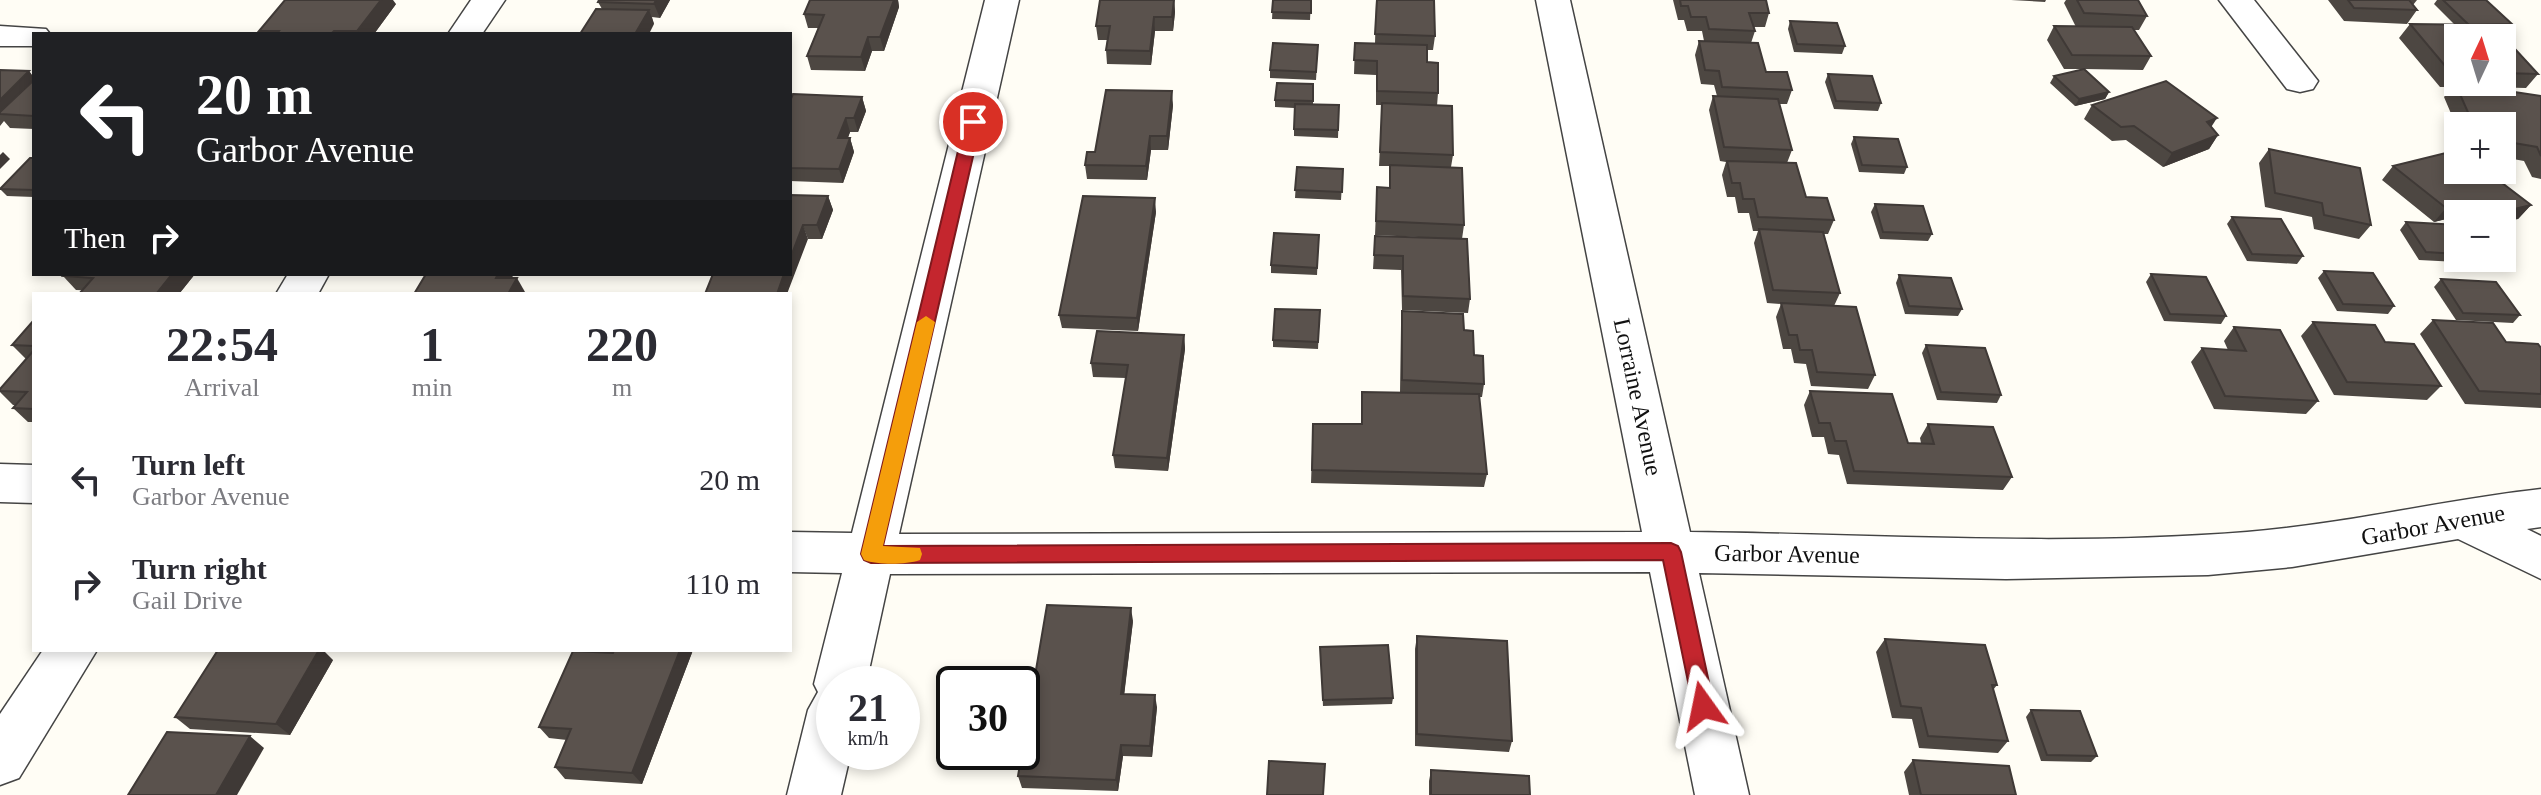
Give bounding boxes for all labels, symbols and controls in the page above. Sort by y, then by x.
north arrow [2444,24,2516,96]
map controls [2444,24,2516,272]
icon: left [64,64,168,168]
text: 20 m [196,64,313,126]
pin [939,88,1007,156]
icon: arrive [951,100,995,144]
button: + [2444,112,2516,184]
text: Garbor Avenue [196,130,414,170]
button: − [2444,200,2516,272]
icon: right [142,216,186,260]
text: Then [64,221,126,254]
street label: Lorraine Avenue [1609,316,1667,478]
text: 22:54 [166,318,278,371]
text: 1 [420,318,444,371]
text: 220 [586,318,658,371]
text: Arrival [184,373,259,402]
text: min [412,373,452,402]
text: m [612,373,632,402]
text: Turn left [132,448,245,481]
icon: left [64,458,108,502]
text: 20 m [699,463,760,496]
text: Garbor Avenue [132,482,290,511]
street label: Garbor Avenue [2359,500,2507,550]
street label: Garbor Avenue [1714,540,1860,568]
text: Turn right [132,552,267,585]
icon: right [64,562,108,606]
text: 110 m [685,567,760,600]
text: Gail Drive [132,586,242,615]
position arrow [1661,664,1745,748]
speed limit sign: 30 [936,666,1040,770]
text: 21 [848,685,888,730]
text: km/h [847,727,889,749]

